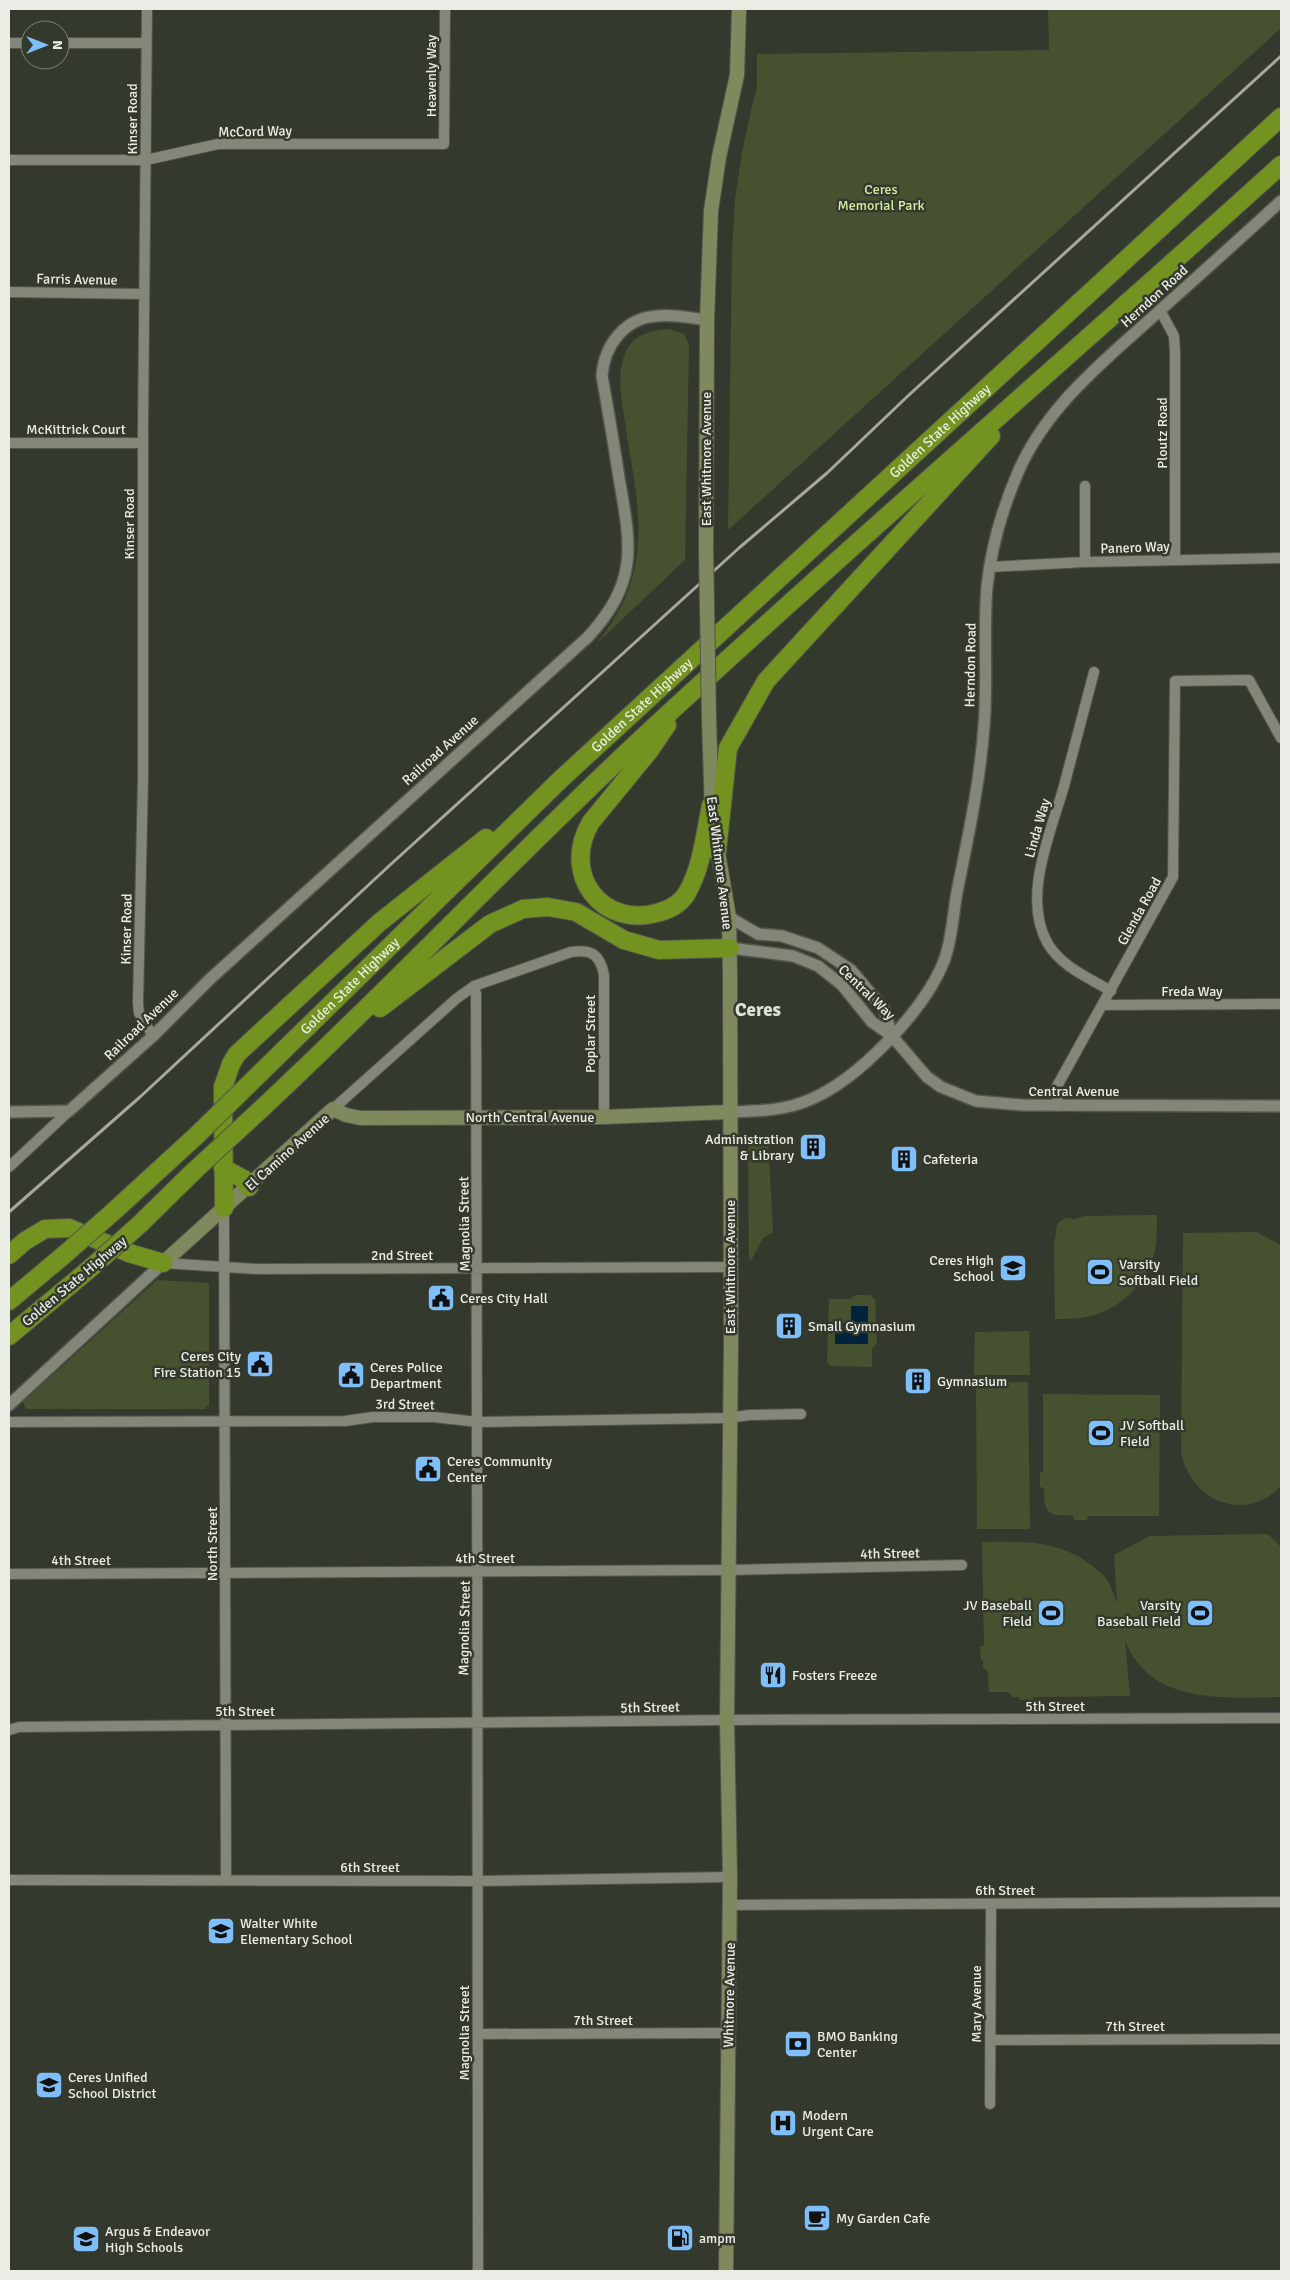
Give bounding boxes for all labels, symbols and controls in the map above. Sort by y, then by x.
north arrow [20,20,70,70]
street label: Heavenly Way [423,34,440,117]
text: N [49,40,66,50]
street label: Kinser Road [124,83,141,155]
street label: McCord Way [218,122,293,141]
park label: Ceres Memorial Park [837,181,925,214]
street label: Herndon Road [1117,262,1191,331]
street label: Farris Avenue [36,270,118,289]
street label: Golden State Highway [886,380,995,482]
street label: East Whitmore Avenue [698,392,715,526]
street label: Ploutz Road [1154,397,1171,469]
street label: McKittrick Court [26,421,126,438]
street label: Kinser Road [121,488,138,560]
street label: Panero Way [1100,538,1170,557]
street label: Herndon Road [961,623,980,707]
street label: Golden State Highway [588,654,696,756]
street label: Railroad Avenue [399,712,482,789]
street label: East Whitmore Avenue [703,795,736,931]
street label: Linda Way [1021,796,1054,860]
street label: Glenda Road [1114,874,1165,948]
street label: Kinser Road [117,893,136,965]
street label: Golden State Highway [297,934,403,1038]
street label: Central Way [835,961,899,1024]
street label: Freda Way [1161,983,1223,1000]
street label: Railroad Avenue [101,985,182,1064]
street label: Poplar Street [582,995,599,1073]
district label: Ceres [735,998,781,1022]
street label: Central Avenue [1028,1083,1120,1100]
street label: North Central Avenue [466,1109,594,1126]
street label: El Camino Avenue [242,1110,333,1195]
place label: Administration & Library [705,1131,794,1164]
building icon: Administration & Library [798,1132,828,1162]
building icon: Cafeteria [889,1144,919,1174]
place label: Cafeteria [923,1151,978,1168]
street label: Magnolia Street [455,1176,474,1272]
street label: East Whitmore Avenue [722,1200,739,1334]
street label: Golden State Highway [19,1232,130,1330]
street label: 2nd Street [371,1247,433,1264]
place label: Ceres High School [929,1252,994,1285]
school or university icon: Ceres High School [998,1253,1028,1283]
place label: Varsity Softball Field [1119,1256,1198,1289]
sports icon: Varsity Softball Field [1085,1257,1115,1287]
public building icon: Ceres City Hall [426,1283,456,1313]
place label: Ceres City Hall [460,1290,548,1307]
building icon: Small Gymnasium [774,1311,804,1341]
place label: Small Gymnasium [808,1318,915,1335]
place label: Ceres City Fire Station 15 [153,1348,241,1381]
public building icon: Ceres City Fire Station 15 [245,1349,275,1379]
place label: Ceres Police Department [370,1359,443,1392]
public building icon: Ceres Police Department [336,1360,366,1390]
building icon: Gymnasium [903,1366,933,1396]
place label: Gymnasium [937,1373,1007,1390]
street label: 3rd Street [375,1395,435,1414]
place label: JV Softball Field [1120,1417,1184,1450]
sports icon: JV Softball Field [1086,1418,1116,1448]
place label: Ceres Community Center [447,1453,552,1486]
public building icon: Ceres Community Center [413,1454,443,1484]
street label: North Street [204,1507,221,1581]
street label: 4th Street [860,1544,920,1563]
street label: 4th Street [455,1550,515,1567]
street label: 4th Street [51,1552,111,1569]
street label: Magnolia Street [455,1580,474,1676]
place label: JV Baseball Field [963,1597,1032,1630]
place label: Varsity Baseball Field [1097,1597,1181,1630]
sports icon: JV Baseball Field [1036,1598,1066,1628]
sports icon: Varsity Baseball Field [1185,1598,1215,1628]
restaurant icon: Fosters Freeze [758,1660,788,1690]
place label: Fosters Freeze [792,1667,877,1684]
street label: 5th Street [620,1698,680,1717]
street label: 5th Street [1025,1698,1085,1715]
street label: 5th Street [215,1703,275,1720]
street label: 6th Street [340,1859,400,1876]
street label: 6th Street [975,1882,1035,1899]
place label: Walter White Elementary School [240,1915,353,1948]
school or university icon: Walter White Elementary School [206,1916,236,1946]
street label: Whitmore Avenue [720,1942,739,2048]
street label: Mary Avenue [968,1965,985,2043]
street label: Magnolia Street [456,1985,473,2081]
street label: 7th Street [573,2012,633,2029]
street label: 7th Street [1105,2018,1165,2035]
place label: BMO Banking Center [817,2028,898,2061]
bank icon: BMO Banking Center [783,2029,813,2059]
place label: Ceres Unified School District [68,2069,156,2102]
school or university icon: Ceres Unified School District [34,2070,64,2100]
place label: Modern Urgent Care [802,2107,874,2140]
hospital icon: Modern Urgent Care [768,2108,798,2138]
cafe icon: My Garden Cafe [802,2203,832,2233]
place label: My Garden Cafe [836,2210,930,2227]
place label: Argus & Endeavor High Schools [105,2223,211,2256]
fuel station icon: ampm [665,2223,695,2253]
school or university icon: Argus & Endeavor High Schools [71,2224,101,2254]
place label: ampm [699,2230,736,2247]

